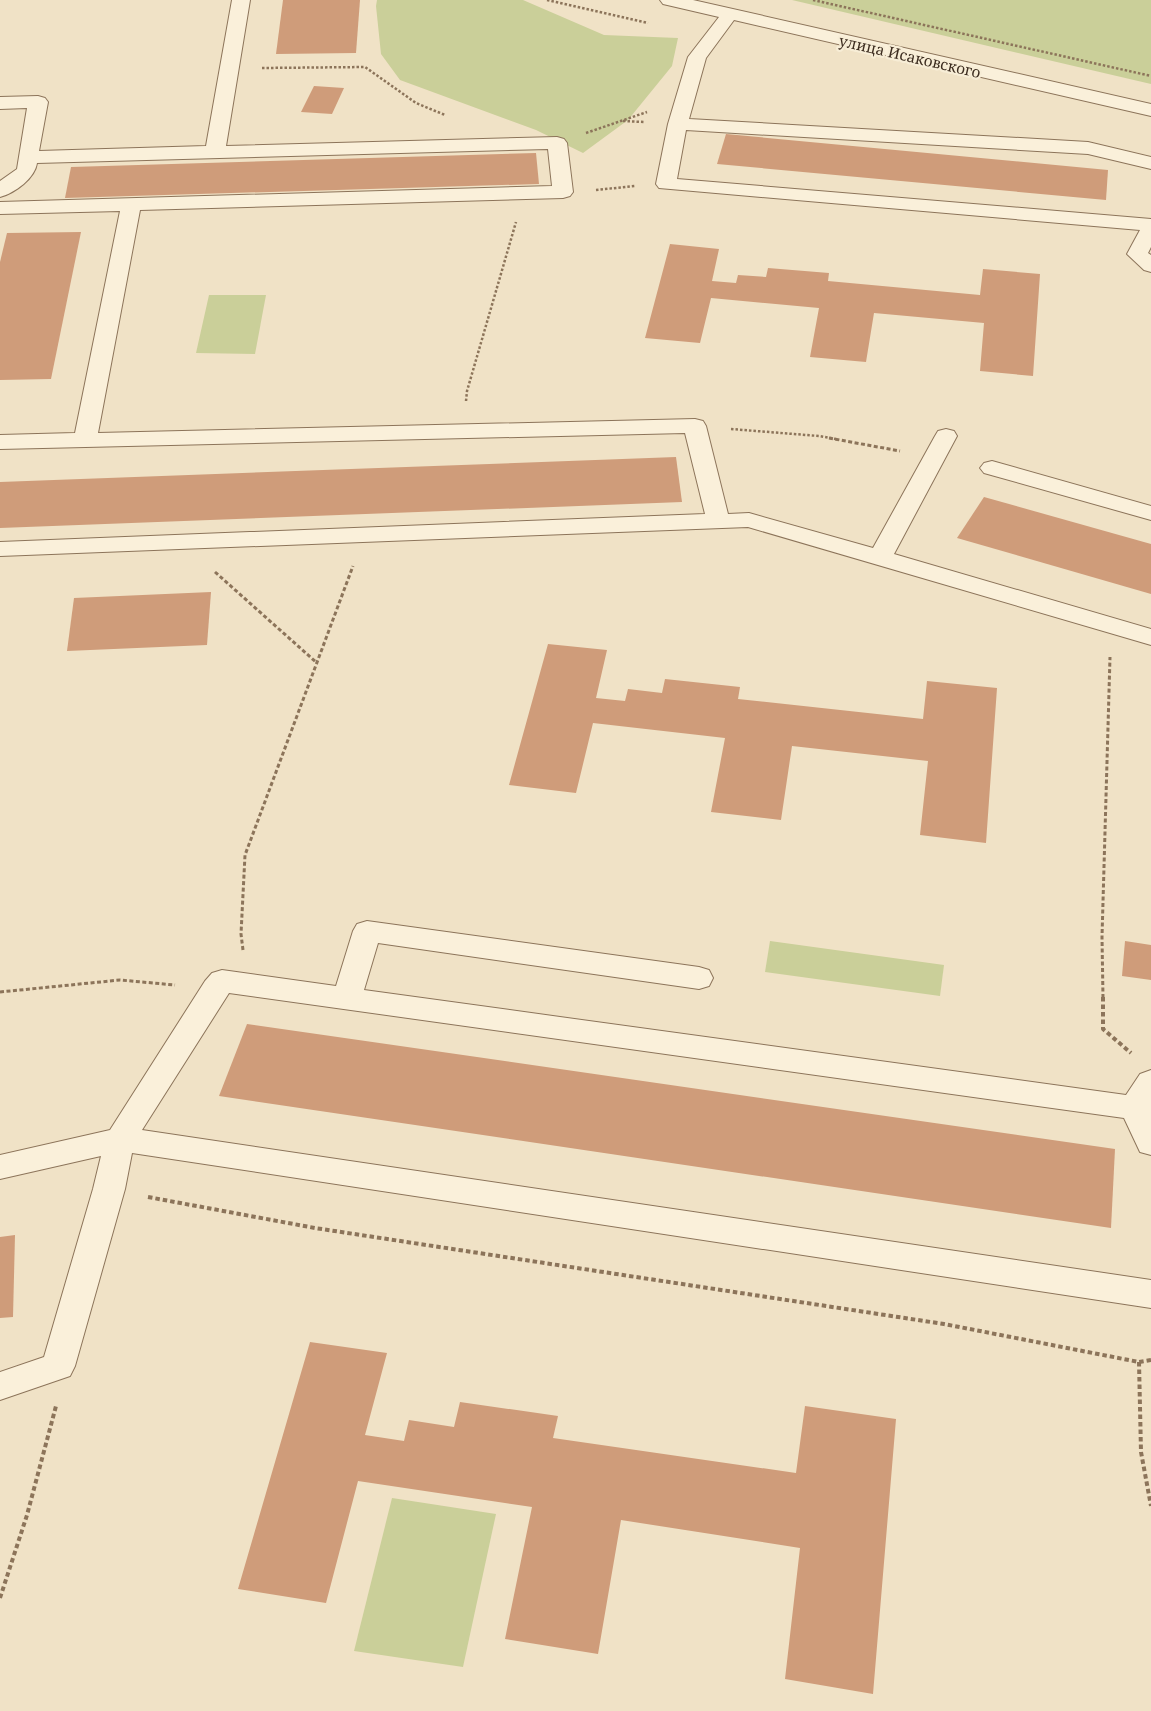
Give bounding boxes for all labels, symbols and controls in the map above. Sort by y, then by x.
street label: улица Исаковского [837,30,983,82]

